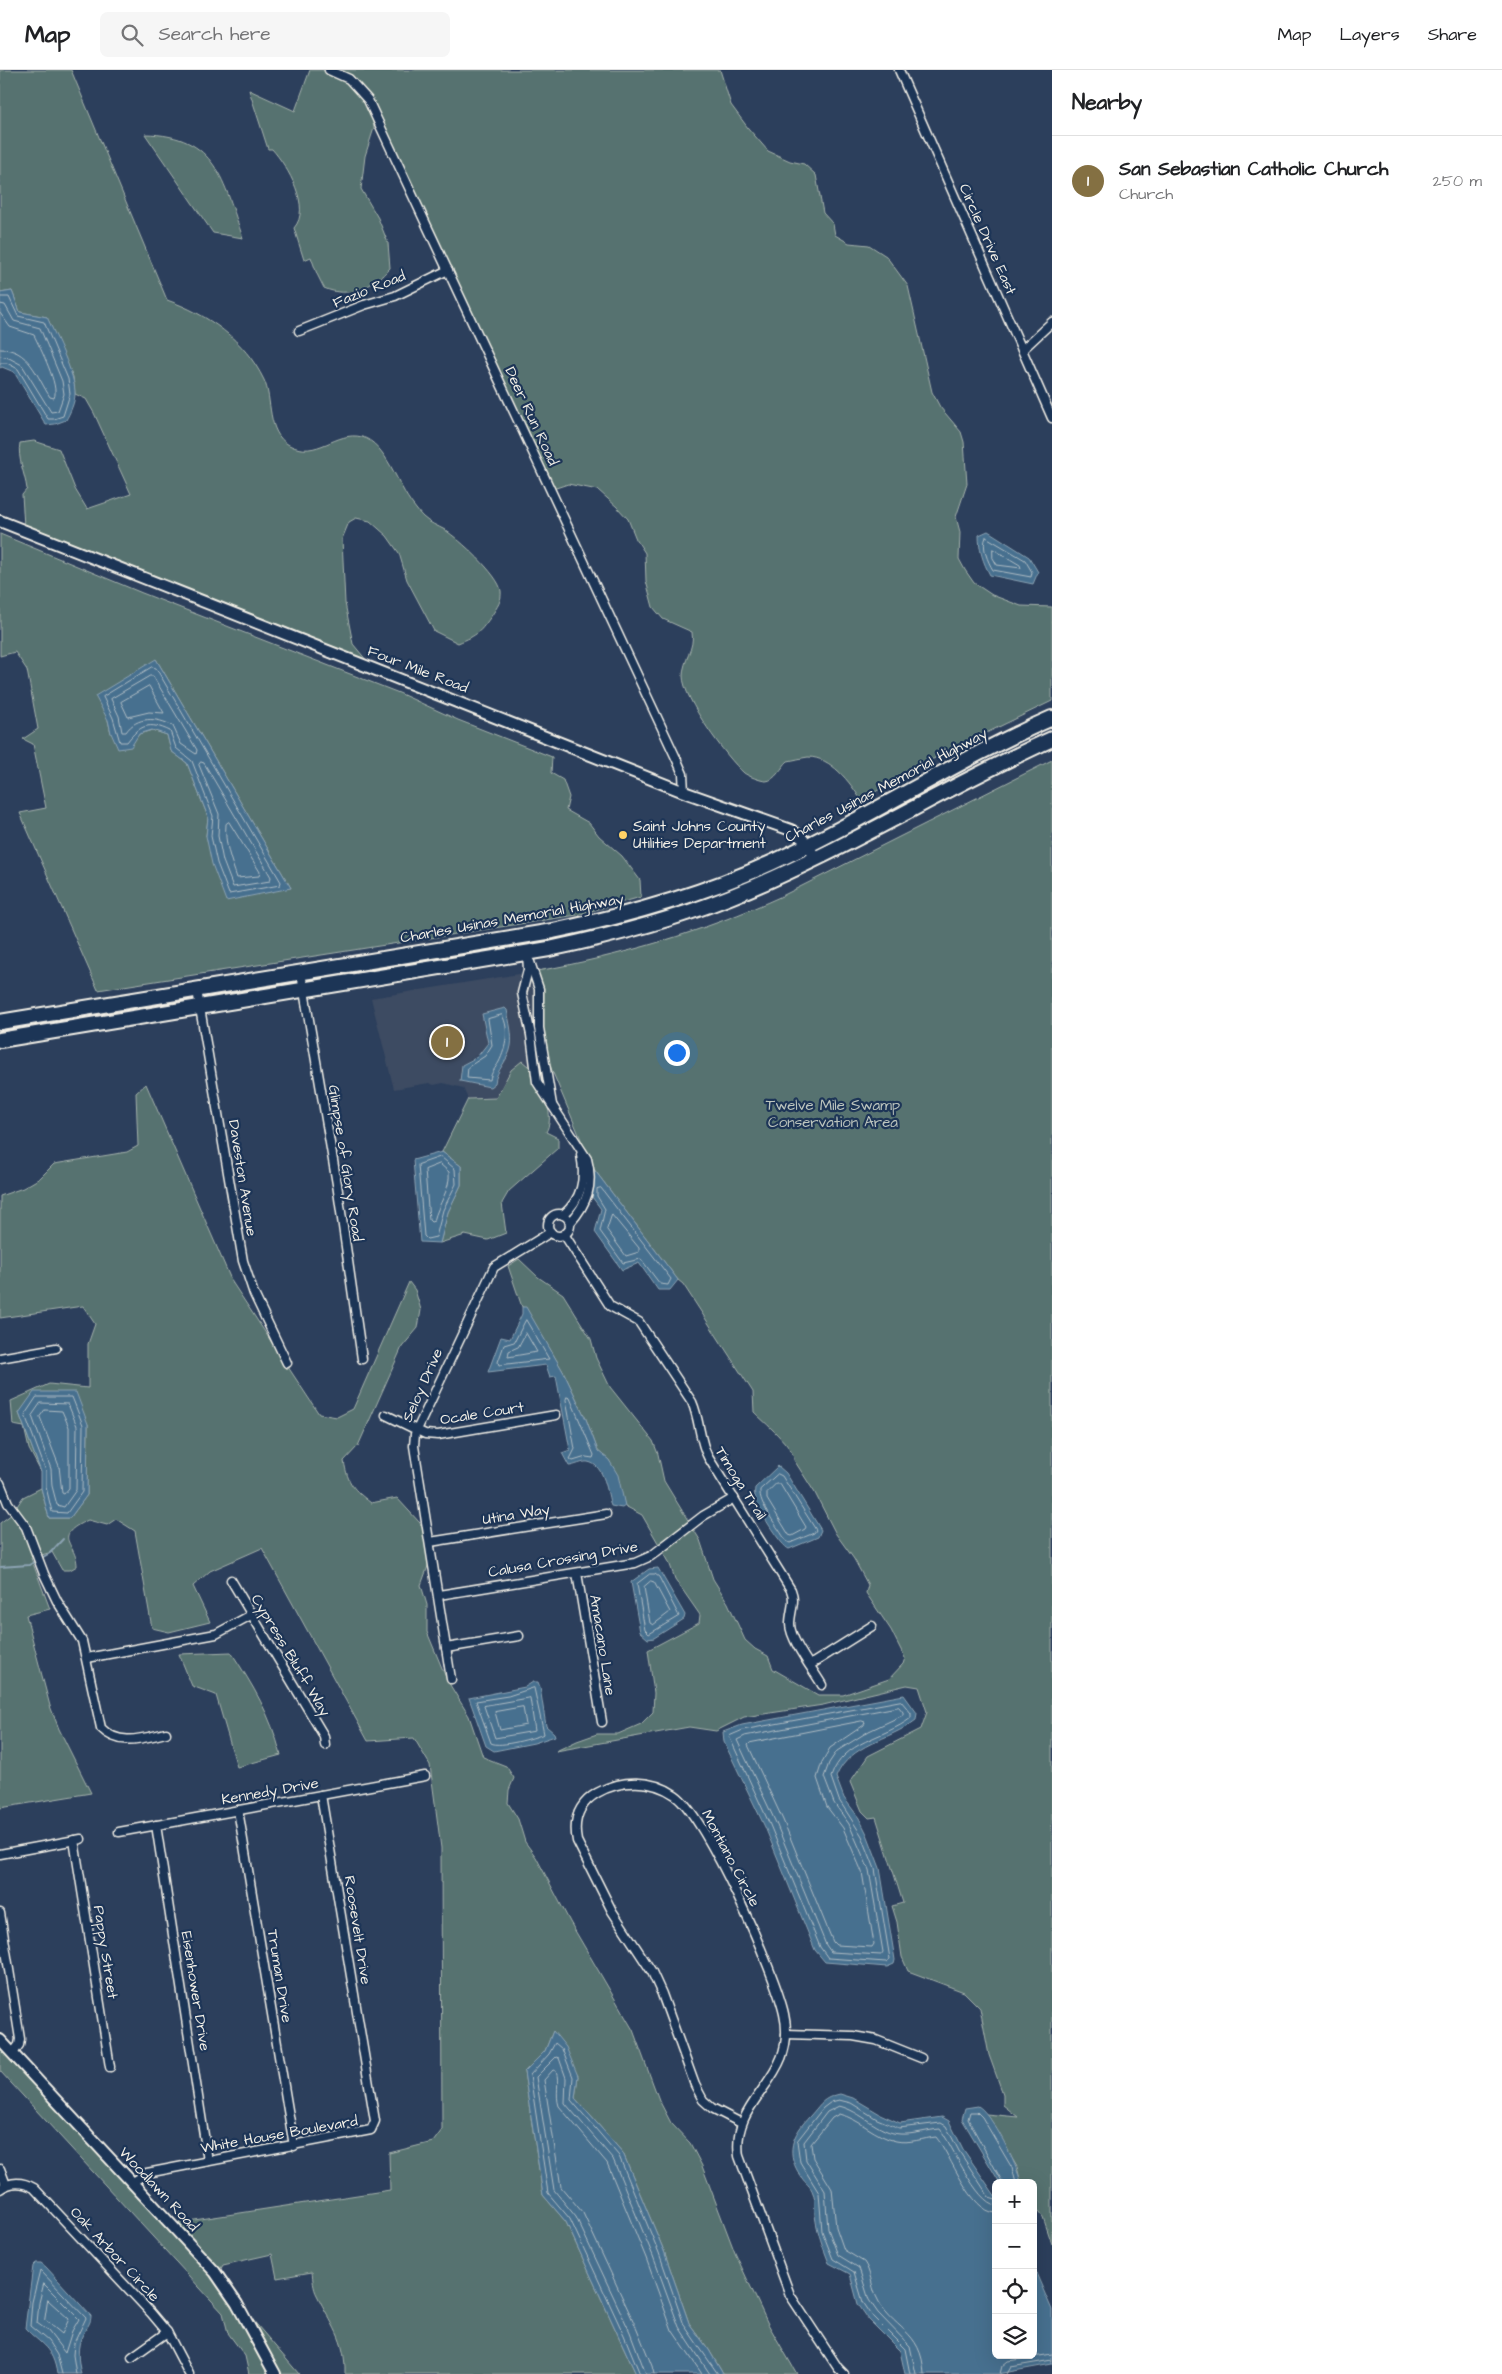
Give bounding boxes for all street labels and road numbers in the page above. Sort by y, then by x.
street label: Circle Drive East [954,180,1021,298]
street label: Fazio Road [330,265,409,314]
street label: Deer Run Road [500,364,564,469]
street label: Four Mile Road [364,641,472,698]
street label: Charles Usinas Memorial Highway [781,723,992,849]
street label: Charles Usinas Memorial Highway [399,888,626,949]
street label: Glimpse of Glory Road [322,1083,368,1243]
street label: Daveston Avenue [223,1118,262,1238]
street label: Seloy Drive [397,1345,449,1426]
street label: Ocale Court [439,1397,526,1430]
street label: Timoga Trail [709,1443,771,1525]
street label: Utina Way [481,1499,551,1531]
street label: Calusa Crossing Drive [487,1536,640,1584]
street label: Cypress Bluff Way [245,1590,335,1721]
street label: Amacano Lane [584,1593,621,1697]
street label: Kennedy Drive [220,1773,321,1811]
street label: Montiano Circle [696,1806,765,1911]
street label: Roosevelt Drive [339,1874,376,1986]
street label: Pappy Street [87,1904,123,2001]
street label: Truman Drive [262,1928,297,2024]
street label: Eisenhower Drive [176,1930,215,2052]
street label: White House Boulevard [199,2110,360,2159]
street label: Woodlawn Road [114,2142,204,2236]
street label: Oak Arbor Circle [65,2202,164,2307]

